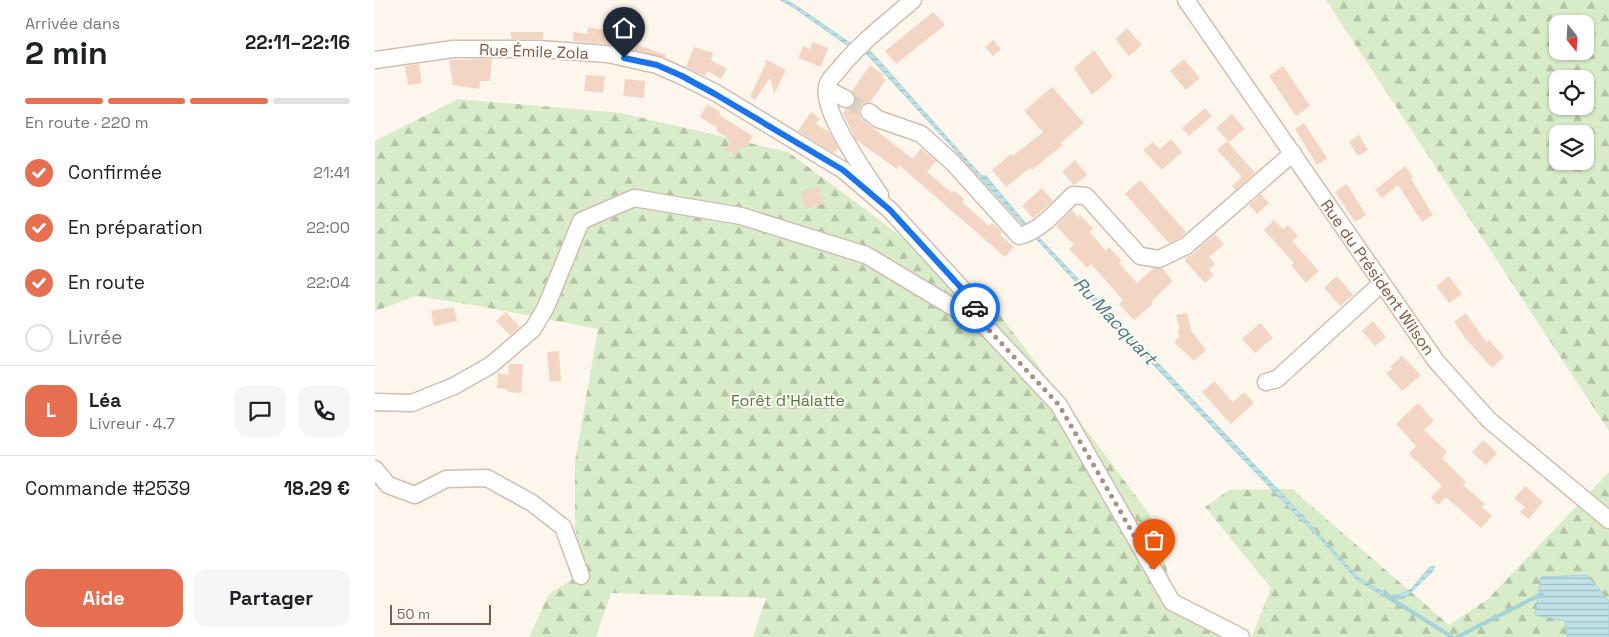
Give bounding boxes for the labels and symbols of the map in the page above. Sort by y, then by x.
pin [603,7,645,58]
north arrow [1549,15,1594,60]
street label: Rue Émile Zola [479,39,589,64]
street label: Rue du Président Wilson [1316,195,1439,359]
water label: Ru Macquart [1069,272,1163,371]
courier [950,283,1000,333]
park label: Forêt d'Halatte [731,390,845,411]
pin [1133,519,1175,570]
scale bar [390,602,491,625]

